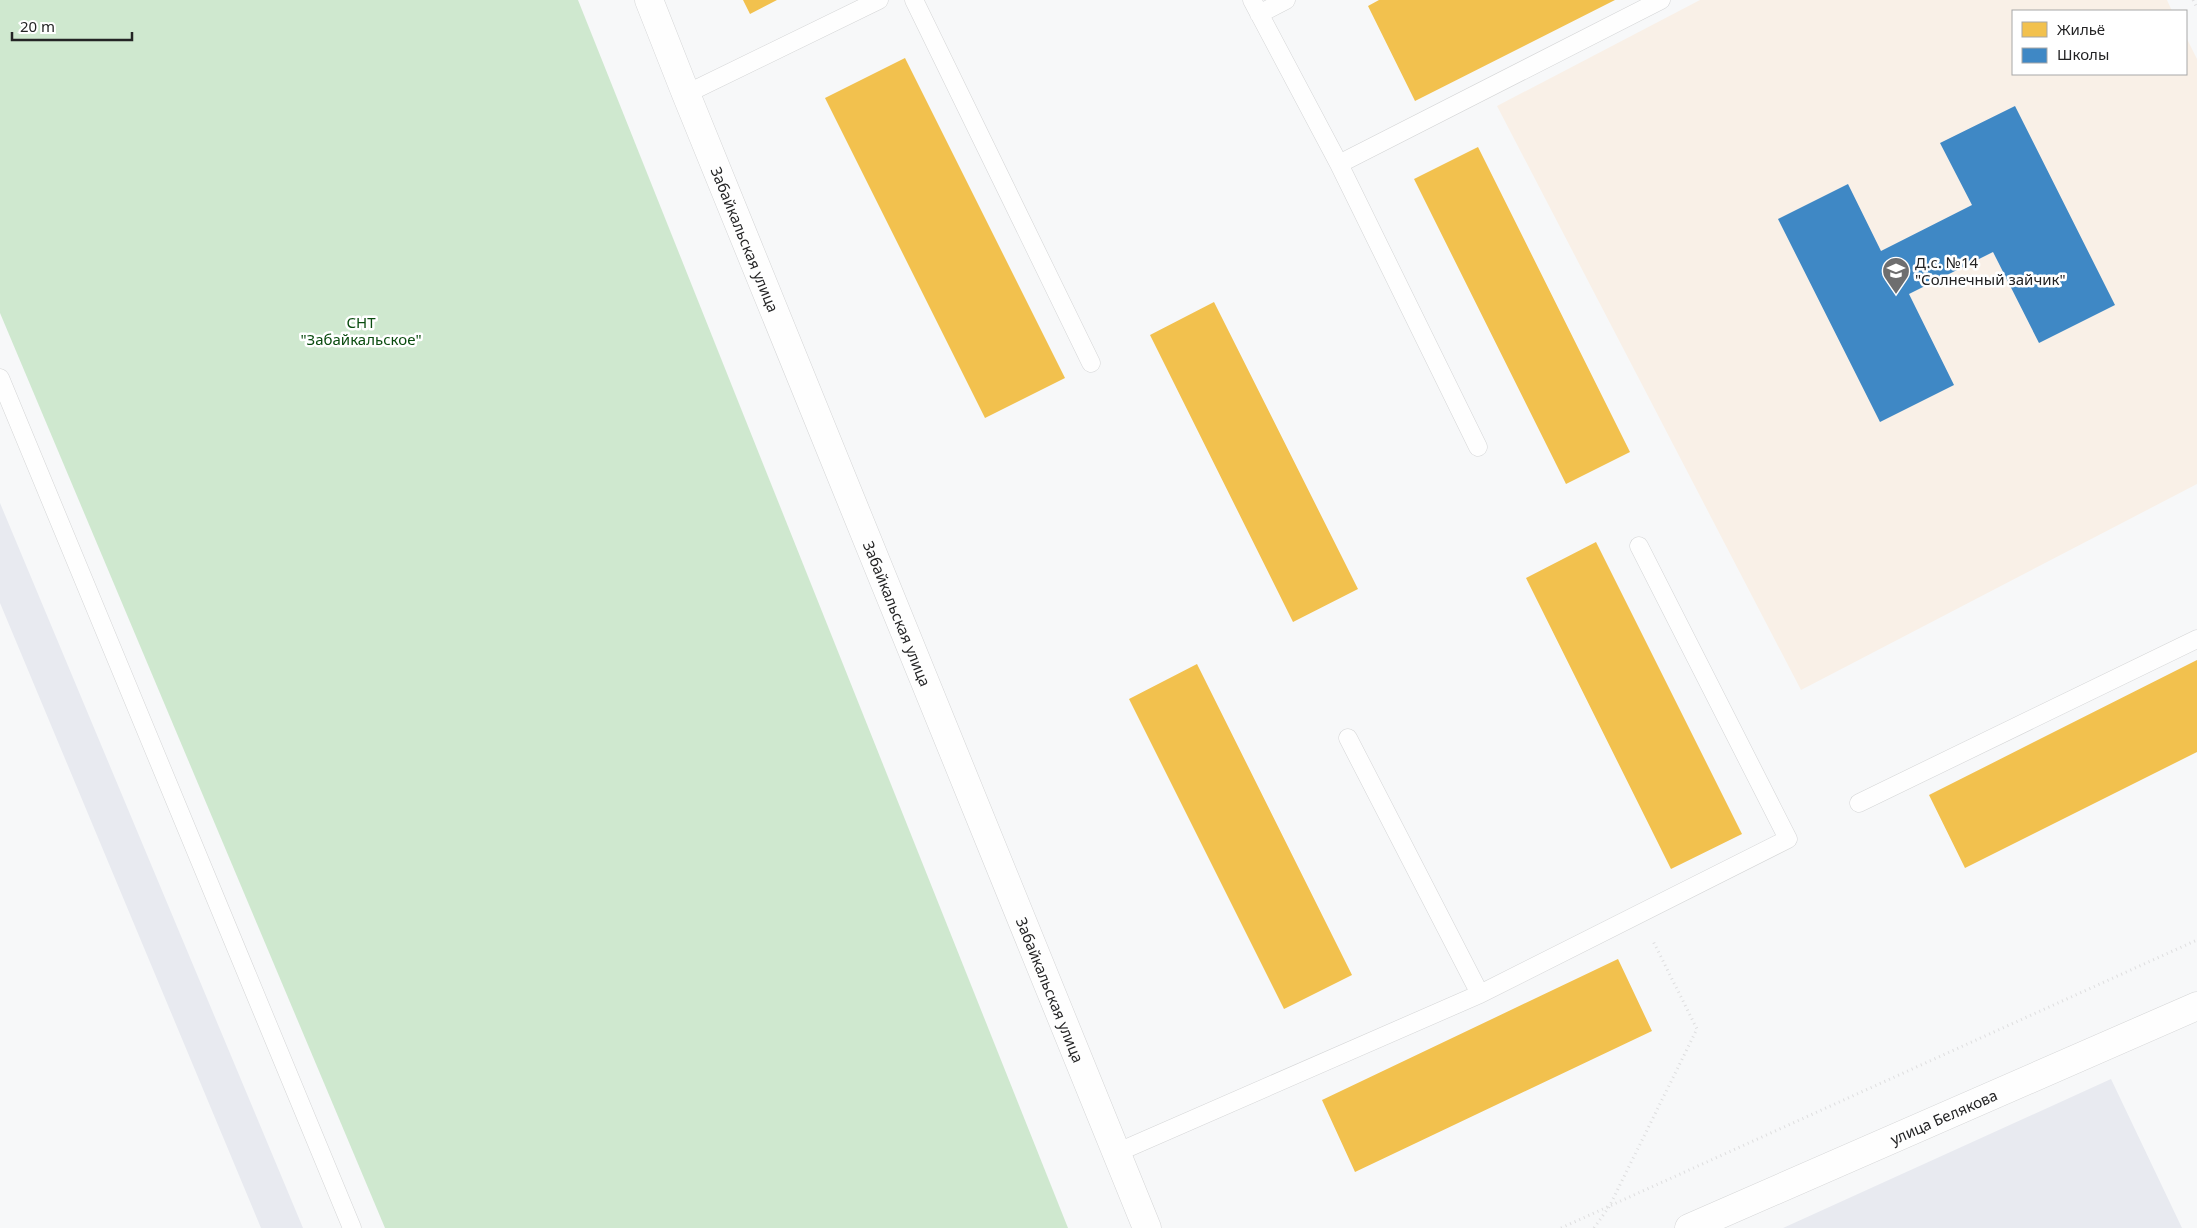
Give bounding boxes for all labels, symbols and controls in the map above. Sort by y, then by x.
scale bar [12,10,132,42]
legend [2012,10,2187,75]
text: 20 m [20,16,55,36]
text: Жильё [2057,19,2105,39]
text: Школы [2057,44,2109,64]
street label: Забайкальская улица [707,164,784,315]
place label: Д.с. №14 "Солнечный зайчик" [1915,252,2066,289]
school or university icon: Д.с. №14 "Солнечный зайчик" [1881,256,1911,295]
park label: СНТ "Забайкальское" [300,312,422,349]
street label: Забайкальская улица [859,538,936,689]
street label: Забайкальская улица [1012,914,1089,1065]
street label: улица Белякова [1887,1085,2000,1149]

